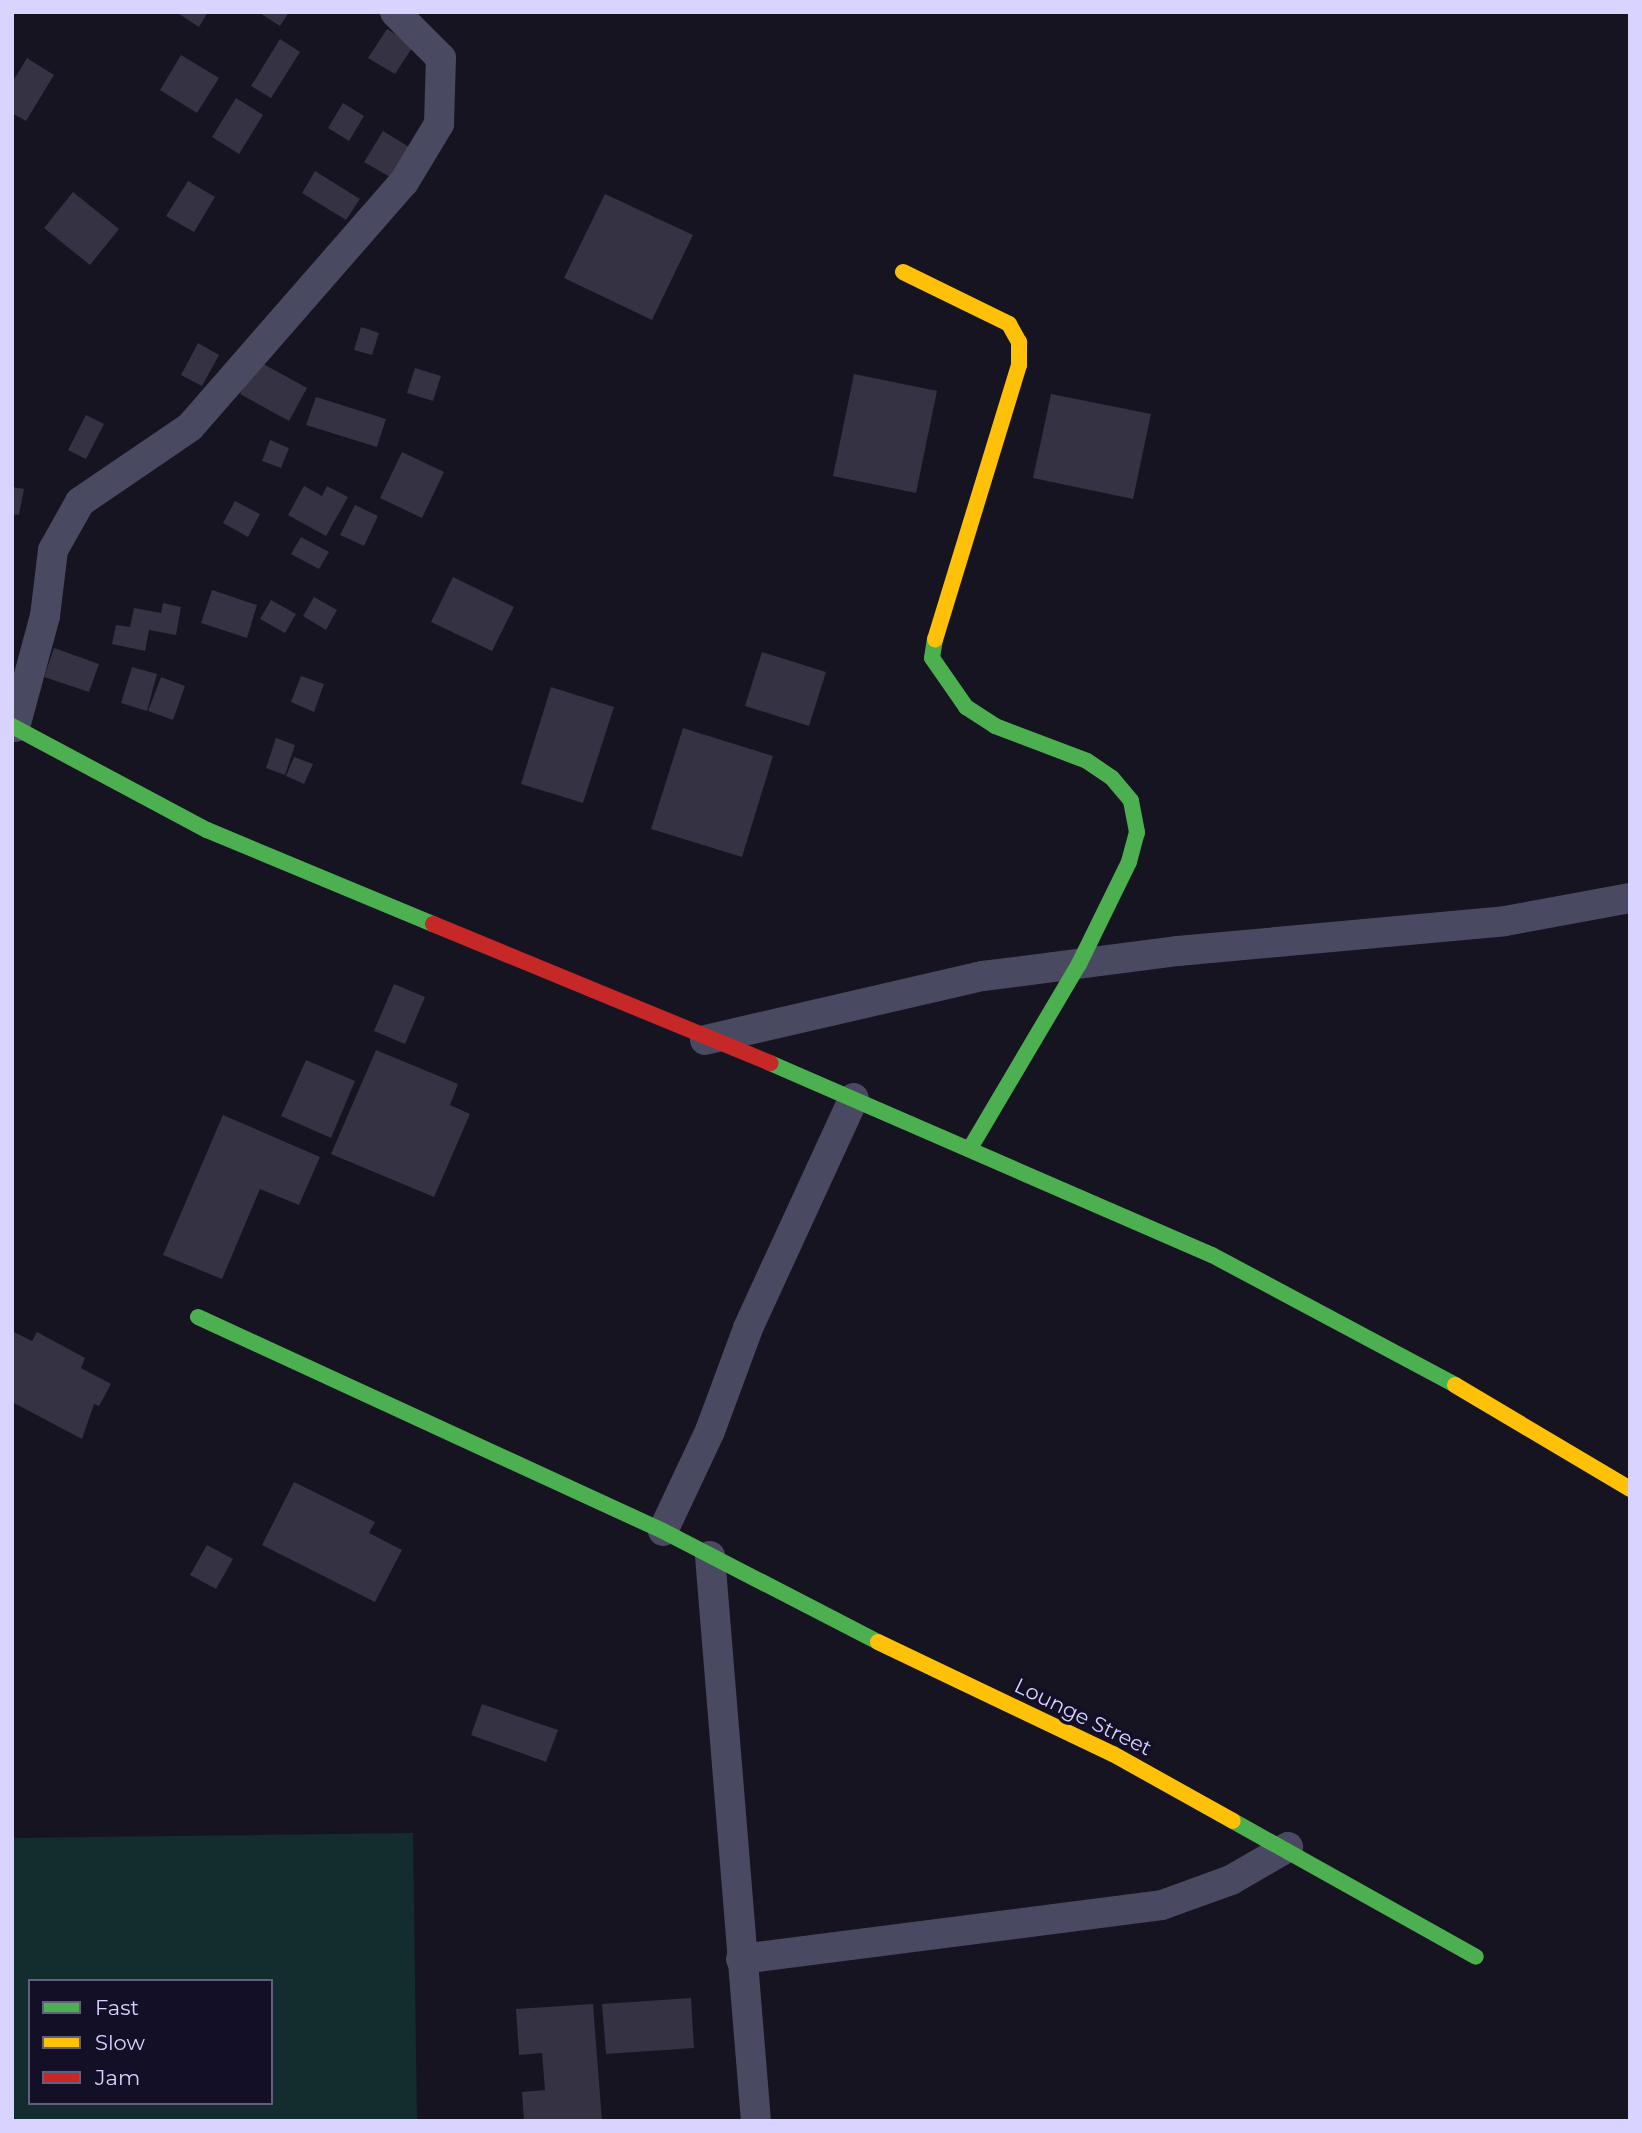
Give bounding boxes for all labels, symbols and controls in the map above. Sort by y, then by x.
street label: Lounge Street [1010,1673,1156,1761]
legend [28,1979,273,2105]
text: Fast [95,1995,139,2020]
text: Slow [95,2030,145,2055]
text: Jam [95,2065,140,2090]

